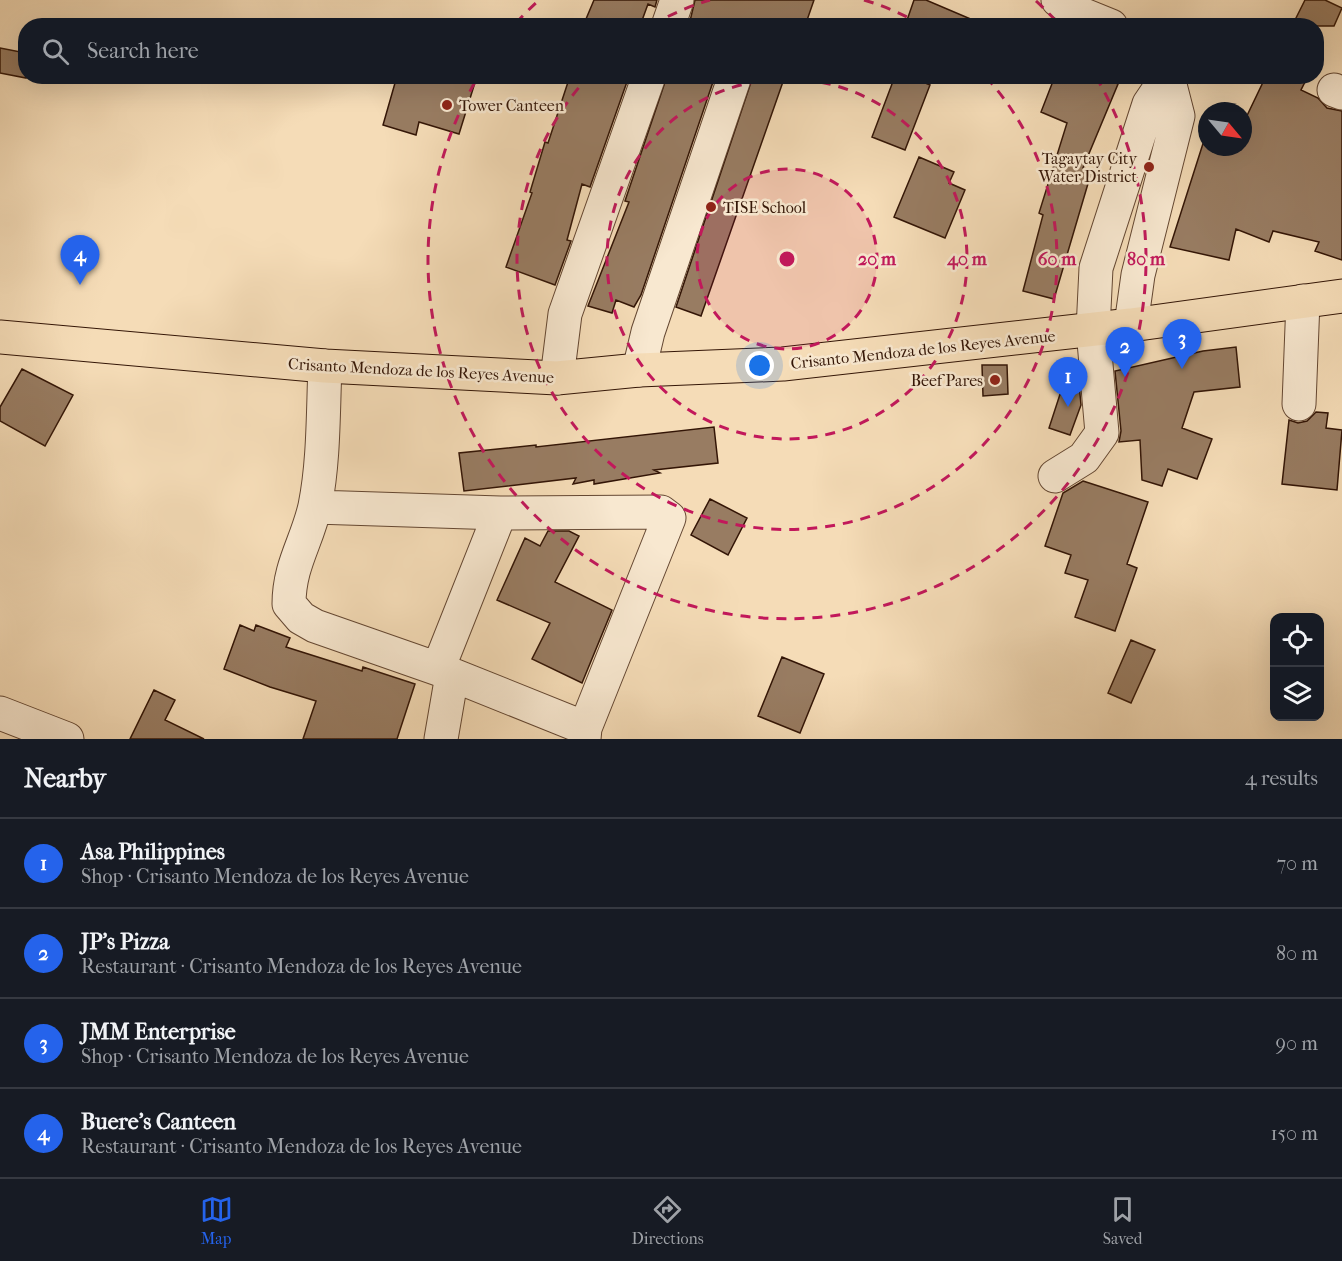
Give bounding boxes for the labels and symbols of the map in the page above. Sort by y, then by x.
place label: Tower Canteen [459,96,565,115]
marker: Tower Canteen [440,98,454,112]
north arrow [1198,102,1252,156]
place label: Tagaytay City Water District [1037,149,1137,186]
marker: Tagaytay City Water District [1142,160,1156,174]
place label: TISE School [723,198,807,217]
marker: TISE School [704,200,718,214]
pin: 4 [60,236,100,285]
centre of rings [777,249,797,269]
text: 20 m [858,249,897,270]
text: 40 m [946,249,988,270]
text: 60 m [1038,249,1077,270]
text: 80 m [1127,249,1166,270]
pin: 3 [1162,320,1202,369]
street label: Crisanto Mendoza de los Reyes Avenue [790,326,1056,373]
pin: 2 [1106,328,1144,377]
your location [745,351,774,380]
street label: Crisanto Mendoza de los Reyes Avenue [288,354,554,387]
pin: 1 [1048,358,1088,407]
place label: Beef Pares [911,371,983,390]
marker: Beef Pares [988,373,1002,387]

